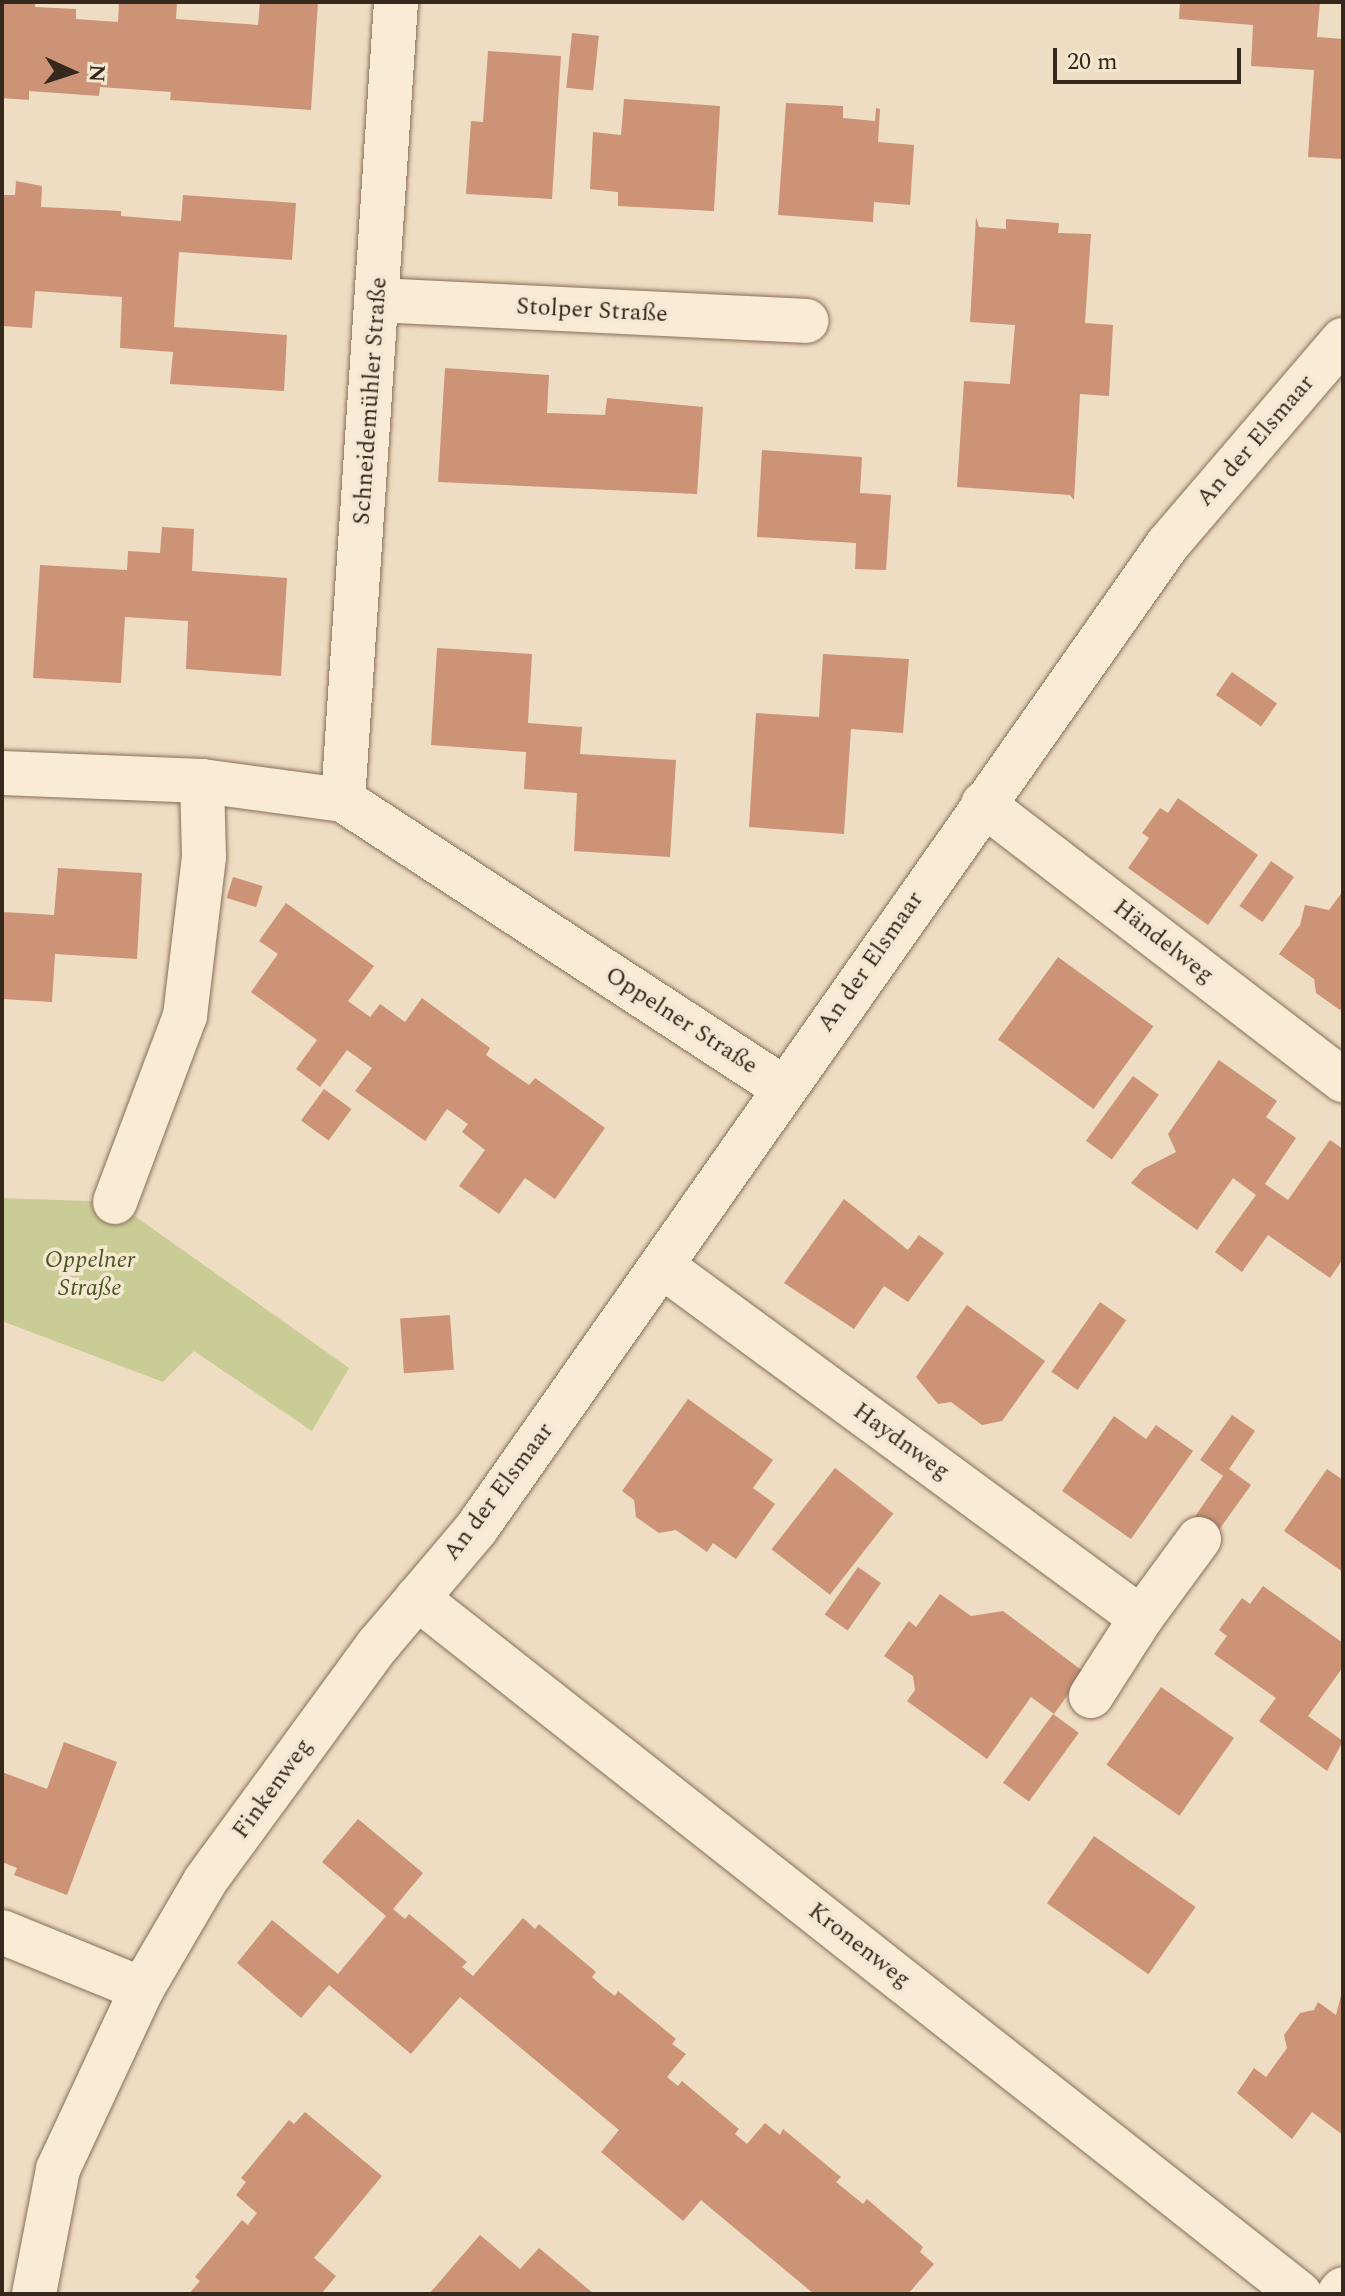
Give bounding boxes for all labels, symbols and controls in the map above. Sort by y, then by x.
north arrow [32,32,112,112]
scale bar [1057,32,1245,82]
text: 20 m [1067,44,1118,80]
text: N [80,63,113,83]
street label: Schneidemühler Straße [348,276,394,526]
street label: Stolper Straße [516,293,668,329]
street label: An der Elsmaar [1191,369,1321,513]
street label: An der Elsmaar [812,886,930,1038]
street label: Händelweg [1107,894,1219,990]
street label: Oppelner Straße [599,961,763,1081]
park label: Oppelner Straße [45,1247,135,1303]
street label: Haydnweg [847,1397,955,1487]
street label: An der Elsmaar [438,1417,560,1567]
street label: Finkenweg [227,1733,319,1845]
street label: Kronenweg [802,1897,916,1995]

